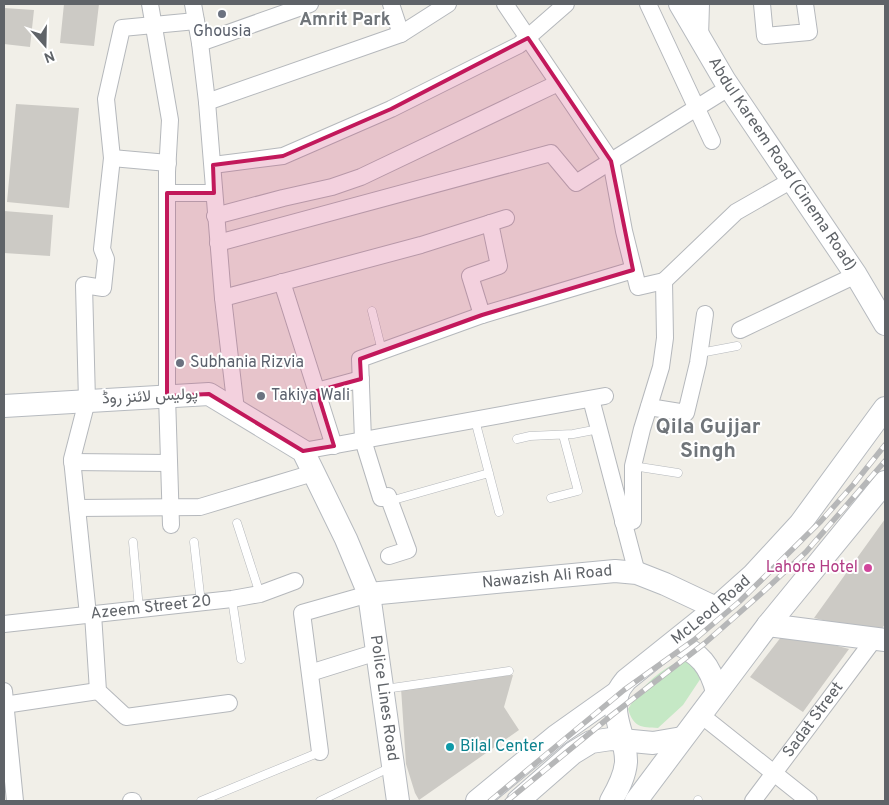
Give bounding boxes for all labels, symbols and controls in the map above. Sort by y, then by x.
marker: Ghousia [216,8,228,20]
district label: Amrit Park [299,9,391,32]
north arrow [20,20,70,70]
place label: Ghousia [193,22,251,42]
text: N [41,46,57,66]
street label: Abdul Kareem Road (Cinema Road) [703,54,861,275]
place label: Subhania Rizvia [190,353,304,373]
marker: Subhania Rizvia [174,357,186,369]
street label: پولیس لائنز روڈ [101,384,199,410]
place label: Takiya Wali [271,386,350,406]
marker: Takiya Wali [255,390,267,402]
district label: Qila Gujjar Singh [656,414,761,465]
place label: Lahore Hotel [766,558,858,578]
street label: Nawazish Ali Road [481,561,613,593]
marker: Lahore Hotel [862,562,874,574]
street label: McLeod Road [668,571,755,650]
street label: Azeem Street 20 [90,591,213,624]
street label: Police Lines Road [365,634,402,762]
street label: Sadat Street [779,678,848,762]
place label: Bilal Center [460,737,544,757]
marker: Bilal Center [444,741,456,753]

